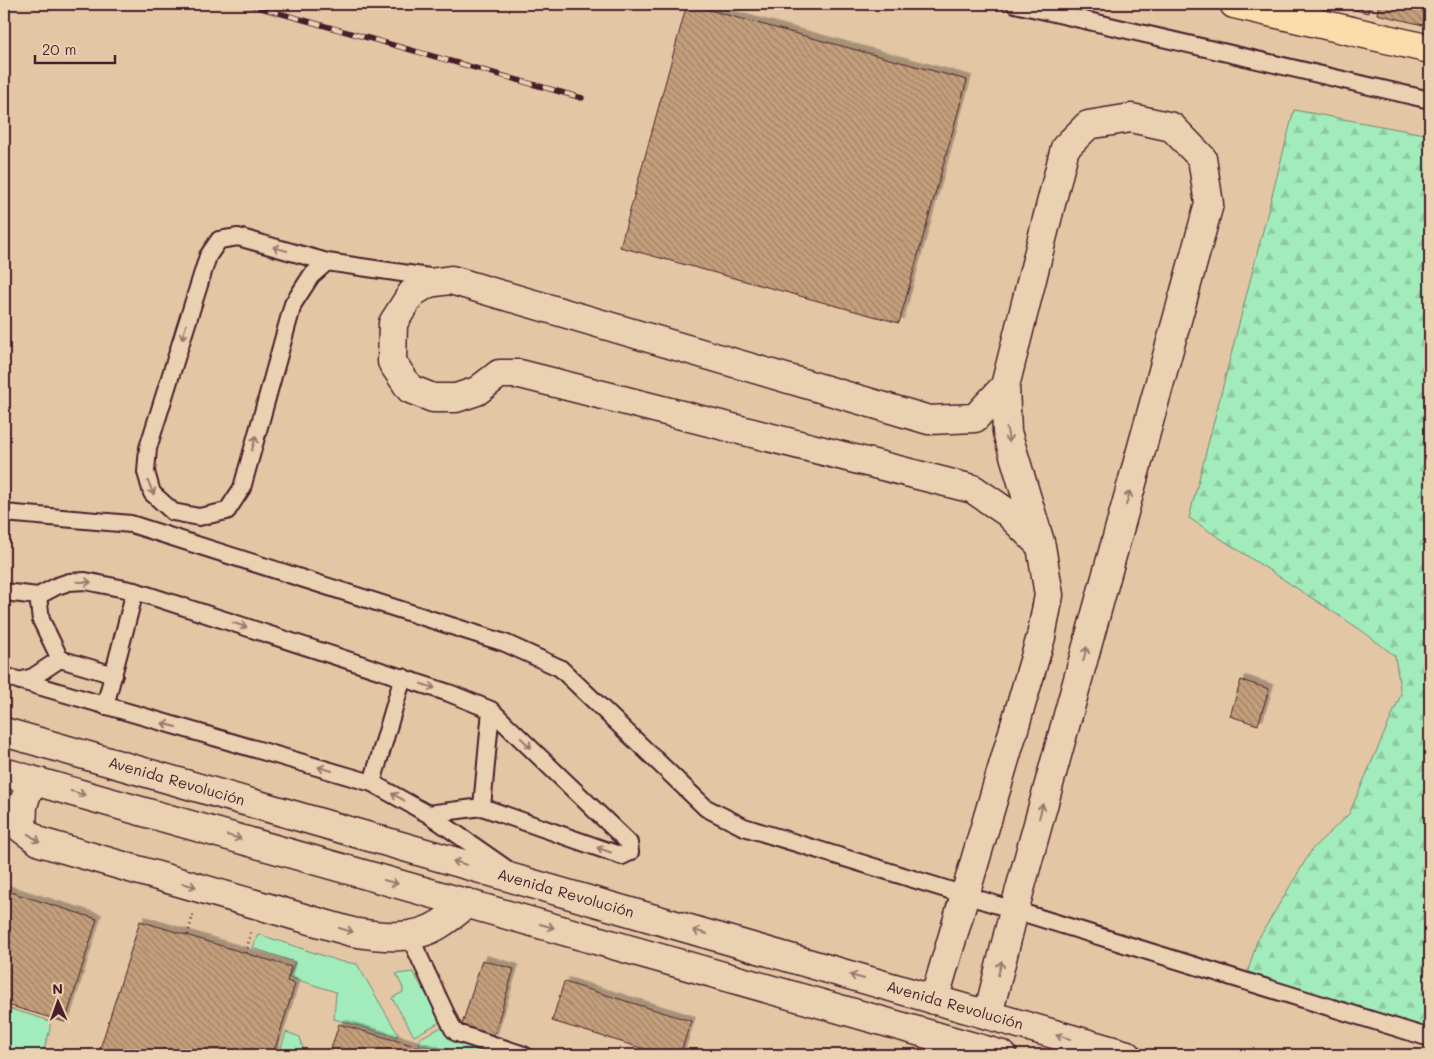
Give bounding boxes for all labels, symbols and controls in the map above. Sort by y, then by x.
scale bar [35,32,115,64]
text: 20 m [42,39,76,59]
one-way arrow [273,243,289,253]
one-way arrow [179,324,189,340]
one-way arrow [1004,426,1014,442]
one-way arrow [250,435,260,451]
one-way arrow [147,480,157,495]
one-way arrow [1124,490,1133,506]
one-way arrow [75,577,91,586]
one-way arrow [231,621,247,630]
one-way arrow [1080,647,1090,663]
one-way arrow [419,681,435,691]
one-way arrow [162,719,178,729]
one-way arrow [520,737,532,749]
street label: Avenida Revolución [106,751,247,810]
one-way arrow [318,764,334,774]
one-way arrow [69,788,85,798]
one-way arrow [390,792,405,802]
one-way arrow [1037,803,1047,819]
one-way arrow [27,833,41,843]
one-way arrow [226,833,242,843]
one-way arrow [597,845,612,854]
one-way arrow [453,858,469,867]
street label: Avenida Revolución [495,863,637,922]
one-way arrow [382,877,398,887]
one-way arrow [181,881,197,891]
one-way arrow [538,921,554,931]
one-way arrow [337,926,353,935]
one-way arrow [693,927,709,937]
one-way arrow [995,960,1005,976]
one-way arrow [849,972,865,982]
street label: Avenida Revolución [885,975,1026,1034]
north arrow [32,976,82,1026]
text: N [52,979,63,998]
one-way arrow [1056,1031,1072,1041]

